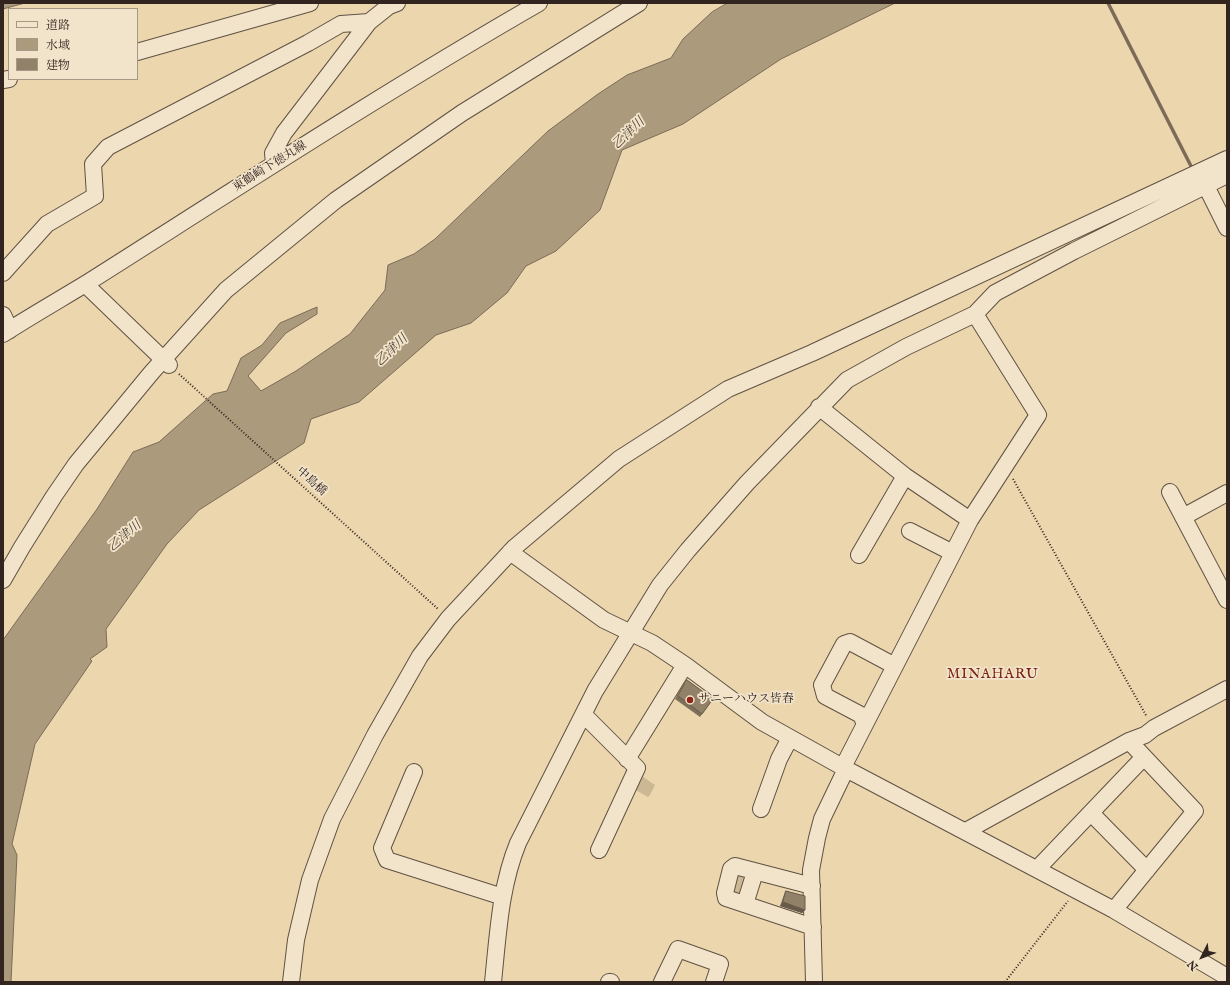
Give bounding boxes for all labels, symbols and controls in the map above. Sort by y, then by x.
legend [8,8,138,80]
text: 道路 [46,18,70,33]
text: 水域 [46,38,70,53]
text: 建物 [46,58,70,73]
water label: 乙津川 [610,115,648,153]
street label: 東鶴崎下徳丸線 [231,139,309,195]
water label: 乙津川 [373,332,411,370]
street label: 中島橋 [293,465,329,499]
water label: 乙津川 [105,518,145,556]
district label: MINAHARU [947,667,1039,683]
place label: サニーハウス皆春 [698,693,794,707]
marker: サニーハウス皆春 [685,695,695,705]
north arrow [1182,937,1222,977]
text: N [1185,957,1201,973]

